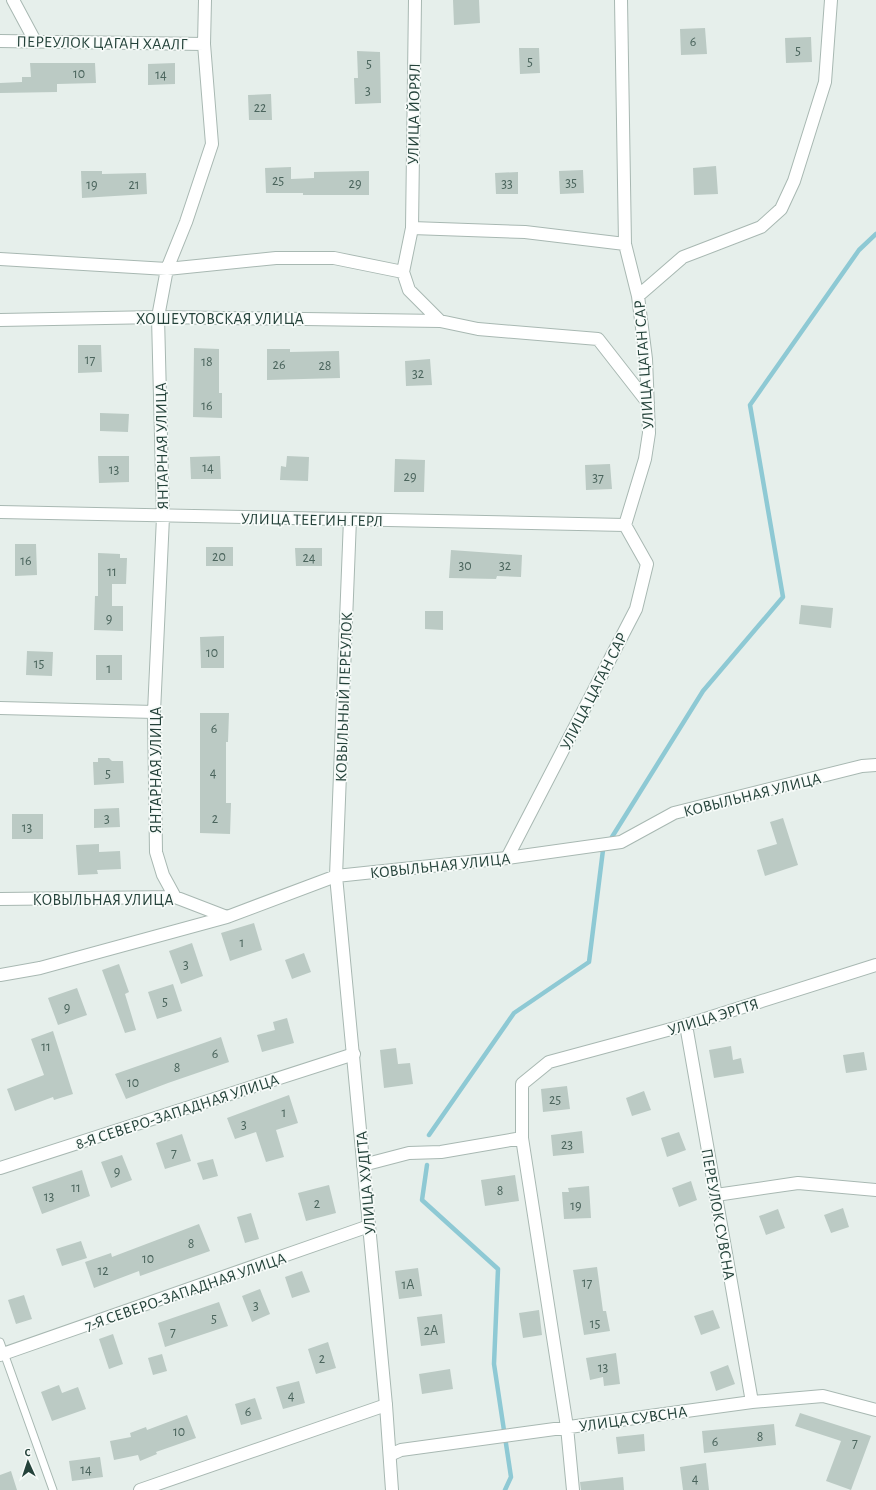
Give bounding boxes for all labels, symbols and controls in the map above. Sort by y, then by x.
street label: ПЕРЕУЛОК ЦАГАН ХААЛГ [16,34,189,53]
house number: 6 [690,35,696,49]
house number: 5 [795,44,801,58]
house number: 5 [527,55,533,69]
house number: 5 [366,57,372,71]
street label: УЛИЦА ЙОРЯЛ [404,63,423,165]
house number: 10 [73,67,85,81]
house number: 14 [155,68,167,82]
house number: 3 [365,84,371,98]
house number: 22 [254,101,266,115]
house number: 25 [272,174,284,188]
house number: 35 [565,176,577,190]
house number: 29 [349,177,361,191]
house number: 33 [501,177,513,191]
house number: 19 [86,178,98,192]
house number: 21 [128,178,140,192]
street label: УЛИЦА ЦАГАН САР [632,300,656,430]
street label: ХОШЕУТОВСКАЯ УЛИЦА [136,311,305,327]
house number: 17 [85,353,95,367]
house number: 18 [201,355,213,369]
house number: 26 [273,358,285,372]
house number: 28 [318,359,332,373]
house number: 32 [412,367,424,381]
street label: ЯНТАРНАЯ УЛИЦА [153,382,171,510]
house number: 16 [201,399,213,413]
house number: 14 [202,461,214,475]
house number: 13 [109,463,120,477]
house number: 29 [404,470,416,484]
house number: 37 [592,471,604,485]
street label: УЛИЦА ТЕЕГИН ГЕРЛ [241,511,383,529]
house number: 20 [212,550,226,564]
house number: 24 [302,551,316,565]
house number: 16 [20,554,32,568]
house number: 30 [458,559,472,573]
house number: 32 [499,559,511,573]
house number: 11 [107,565,117,579]
house number: 9 [106,612,112,626]
street label: КОВЫЛЬНЫЙ ПЕРЕУЛОК [332,612,355,782]
street label: УЛИЦА ЦАГАН САР [557,630,630,753]
house number: 10 [206,646,218,660]
house number: 15 [34,657,44,671]
house number: 1 [107,662,111,676]
street label: ЯНТАРНАЯ УЛИЦА [148,706,164,834]
house number: 6 [211,722,217,736]
house number: 4 [210,766,217,780]
house number: 5 [105,767,111,781]
street label: КОВЫЛЬНАЯ УЛИЦА [682,770,823,820]
house number: 3 [104,812,110,826]
house number: 2 [212,812,218,826]
house number: 13 [22,821,33,835]
street label: КОВЫЛЬНАЯ УЛИЦА [369,851,512,881]
street label: КОВЫЛЬНАЯ УЛИЦА [32,892,174,908]
house number: 1 [240,936,244,950]
house number: 3 [183,958,189,972]
house number: 5 [162,995,168,1009]
street label: УЛИЦА ЭРГТЯ [666,996,761,1038]
house number: 9 [64,1001,70,1015]
house number: 11 [41,1040,51,1054]
house number: 6 [212,1047,218,1061]
house number: 8 [174,1061,180,1075]
street label: 8-Я СЕВЕРО-ЗАПАДНАЯ УЛИЦА [74,1071,281,1152]
house number: 10 [127,1076,139,1090]
house number: 25 [549,1093,561,1107]
house number: 1 [282,1106,286,1120]
house number: 3 [241,1118,247,1132]
street label: УЛИЦА ХУДГТА [353,1130,379,1235]
house number: 23 [561,1138,573,1152]
house number: 7 [171,1146,177,1160]
street label: ПЕРЕУЛОК СУВСНА [699,1147,738,1282]
house number: 9 [114,1165,120,1179]
house number: 11 [71,1181,81,1195]
house number: 8 [497,1184,503,1198]
house number: 13 [44,1190,55,1204]
house number: 2 [314,1197,320,1211]
house number: 19 [570,1199,582,1213]
house number: 8 [188,1237,194,1251]
street label: 7-Я СЕВЕРО-ЗАПАДНАЯ УЛИЦА [82,1247,288,1335]
house number: 10 [142,1252,154,1266]
house number: 12 [97,1264,109,1278]
house number: 17 [582,1276,592,1290]
house number: 1А [401,1278,415,1292]
house number: 3 [253,1299,259,1313]
house number: 5 [211,1312,217,1326]
house number: 15 [590,1317,600,1331]
house number: 7 [170,1323,176,1339]
house number: 2А [424,1324,438,1338]
house number: 2 [319,1352,325,1366]
house number: 13 [598,1361,609,1375]
house number: 4 [288,1389,295,1403]
street label: УЛИЦА СУВСНА [578,1403,689,1435]
house number: 6 [245,1405,251,1419]
house number: 10 [173,1425,185,1439]
house number: 8 [757,1430,763,1444]
house number: 6 [712,1435,718,1449]
house number: 7 [852,1436,858,1450]
north arrow [8,1442,48,1482]
text: С [24,1447,31,1458]
house number: 14 [80,1463,92,1477]
house number: 4 [692,1472,699,1486]

